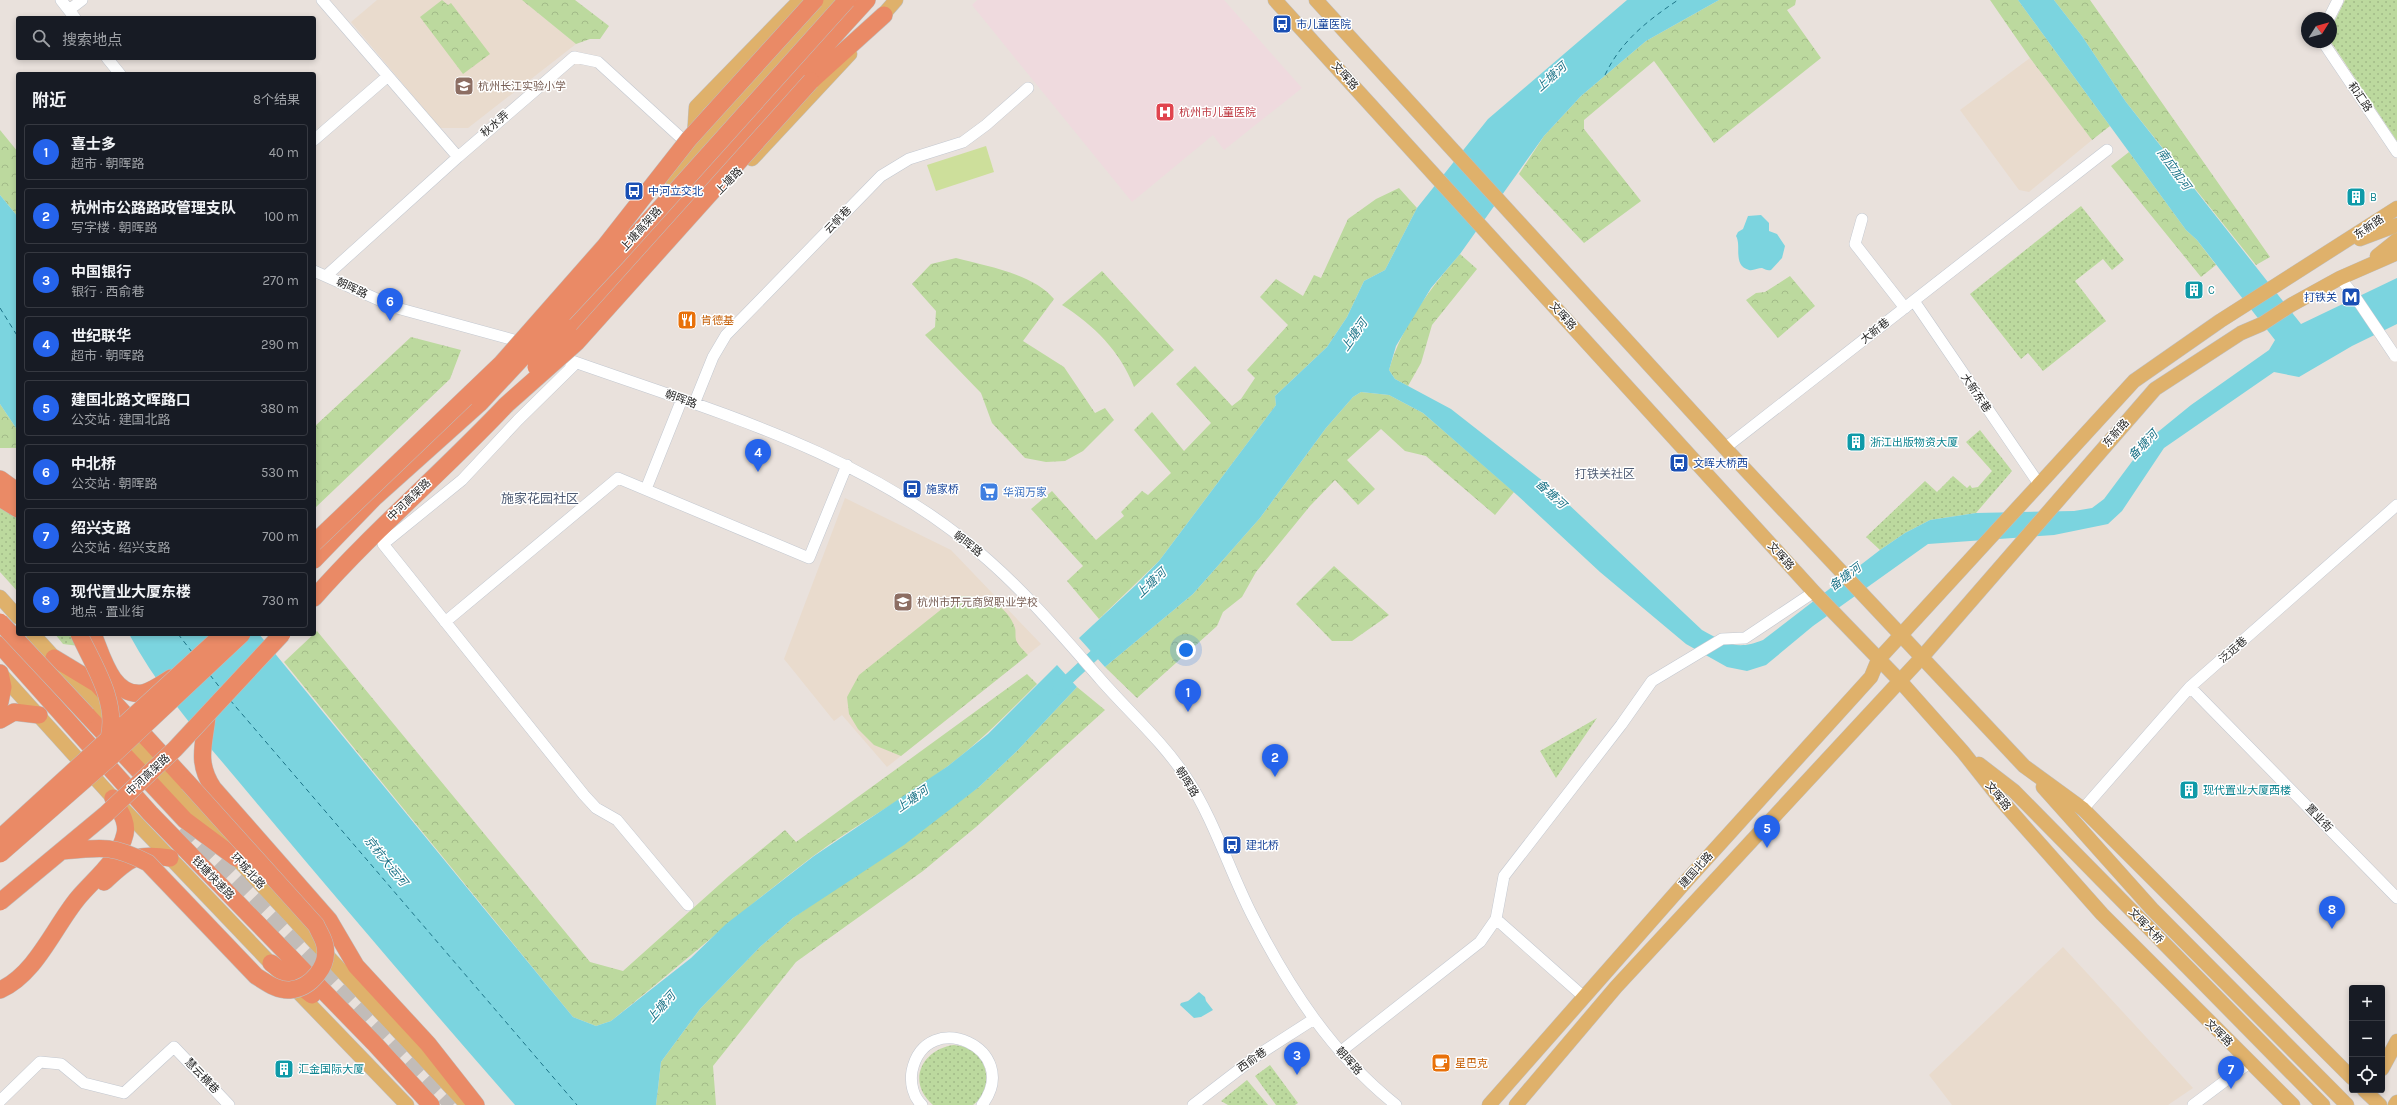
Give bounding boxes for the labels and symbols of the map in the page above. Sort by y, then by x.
north arrow [2301,12,2337,48]
bus stop icon: 市儿童医院 [1271,13,1293,35]
place label: 市儿童医院 [1296,18,1351,31]
water label: 上塘河 [1533,58,1571,94]
street label: 文晖路 [1329,59,1361,93]
school or university icon: 杭州长江实验小学 [453,75,475,97]
place label: 杭州长江实验小学 [478,80,566,93]
street label: 和汇路 [2345,80,2375,114]
hospital icon: 杭州市儿童医院 [1154,101,1176,123]
place label: 杭州市儿童医院 [1179,106,1256,119]
street label: 秋水弄 [478,108,512,140]
water label: 南应加河 [2154,145,2195,194]
street label: 上塘路 [713,165,745,197]
bus stop icon: 中河立交北 [623,180,645,202]
place label: 中河立交北 [648,185,703,198]
building icon: B [2345,186,2367,208]
place label: B [2370,191,2377,204]
street label: 上塘高架路 [618,204,664,254]
street label: 云帆巷 [822,204,854,236]
street label: 东新路 [2352,212,2386,242]
street label: 朝晖路 [334,275,370,301]
building icon: C [2183,279,2205,301]
place label: C [2208,284,2215,297]
metro station icon: 打铁关 [2340,286,2362,308]
pin: 6 [377,288,403,321]
place label: 打铁关 [2304,291,2337,304]
street label: 文晖路 [1547,299,1579,333]
restaurant icon: 肯德基 [676,309,698,331]
place label: 肯德基 [701,314,734,327]
water label: 上塘河 [1338,315,1371,354]
street label: 大新巷 [1858,316,1892,346]
street label: 大新东巷 [1958,371,1994,415]
street label: 朝晖路 [663,387,699,411]
street label: 东新路 [2100,416,2132,450]
water label: 备塘河 [2125,426,2162,463]
building icon: 浙江出版物资大厦 [1845,431,1867,453]
place label: 浙江出版物资大厦 [1870,436,1958,449]
pin: 4 [745,439,771,472]
bus stop icon: 文晖大桥西 [1668,452,1690,474]
place label: 文晖大桥西 [1693,457,1748,470]
district label: 打铁关社区 [1575,467,1635,481]
street label: 中河高架路 [385,476,433,524]
water label: 备塘河 [1533,477,1570,513]
bus stop icon: 施家桥 [901,478,923,500]
supermarket icon: 华润万家 [978,481,1000,503]
place label: 施家桥 [926,483,959,496]
place label: 华润万家 [1003,486,1047,499]
district label: 施家花园社区 [501,491,579,506]
street label: 朝晖路 [951,529,985,559]
street label: 文晖路 [1765,539,1797,573]
water label: 备塘河 [1826,559,1865,593]
water label: 上塘河 [1133,564,1170,600]
school or university icon: 杭州市开元商贸职业学校 [892,591,914,613]
place label: 杭州市开元商贸职业学校 [917,596,1038,609]
street label: 泛远巷 [2216,634,2250,666]
your location [1176,640,1196,660]
pin: 1 [1175,679,1201,712]
pin: 2 [1262,744,1288,777]
street label: 中河高架路 [123,751,173,799]
street label: 朝晖路 [1173,765,1201,799]
street label: 文晖路 [1983,779,2013,813]
building icon: 现代置业大厦西楼 [2178,779,2200,801]
water label: 上塘河 [893,782,932,815]
place label: 现代置业大厦西楼 [2203,784,2291,797]
street label: 置业街 [2303,802,2335,834]
pin: 5 [1754,815,1780,848]
water label: 京杭大运河 [362,833,412,890]
bus stop icon: 建北桥 [1221,834,1243,856]
place label: 建北桥 [1246,839,1279,852]
street label: 建国北路 [1676,849,1716,891]
street label: 环城北路 [228,850,268,892]
street label: 钱塘快速路 [189,854,237,902]
pin: 8 [2319,896,2345,929]
street label: 文晖大桥 [2126,906,2166,946]
water label: 上塘河 [644,987,680,1025]
street label: 文晖路 [2203,1017,2235,1049]
pin: 3 [1284,1042,1310,1075]
street label: 朝晖路 [1333,1044,1365,1078]
street label: 西俞巷 [1235,1045,1269,1075]
cafe icon: 星巴克 [1430,1052,1452,1074]
street label: 慧云横巷 [182,1056,222,1096]
pin: 7 [2218,1056,2244,1089]
place label: 星巴克 [1455,1057,1488,1070]
building icon: 汇金国际大厦 [273,1058,295,1080]
place label: 汇金国际大厦 [298,1063,364,1076]

